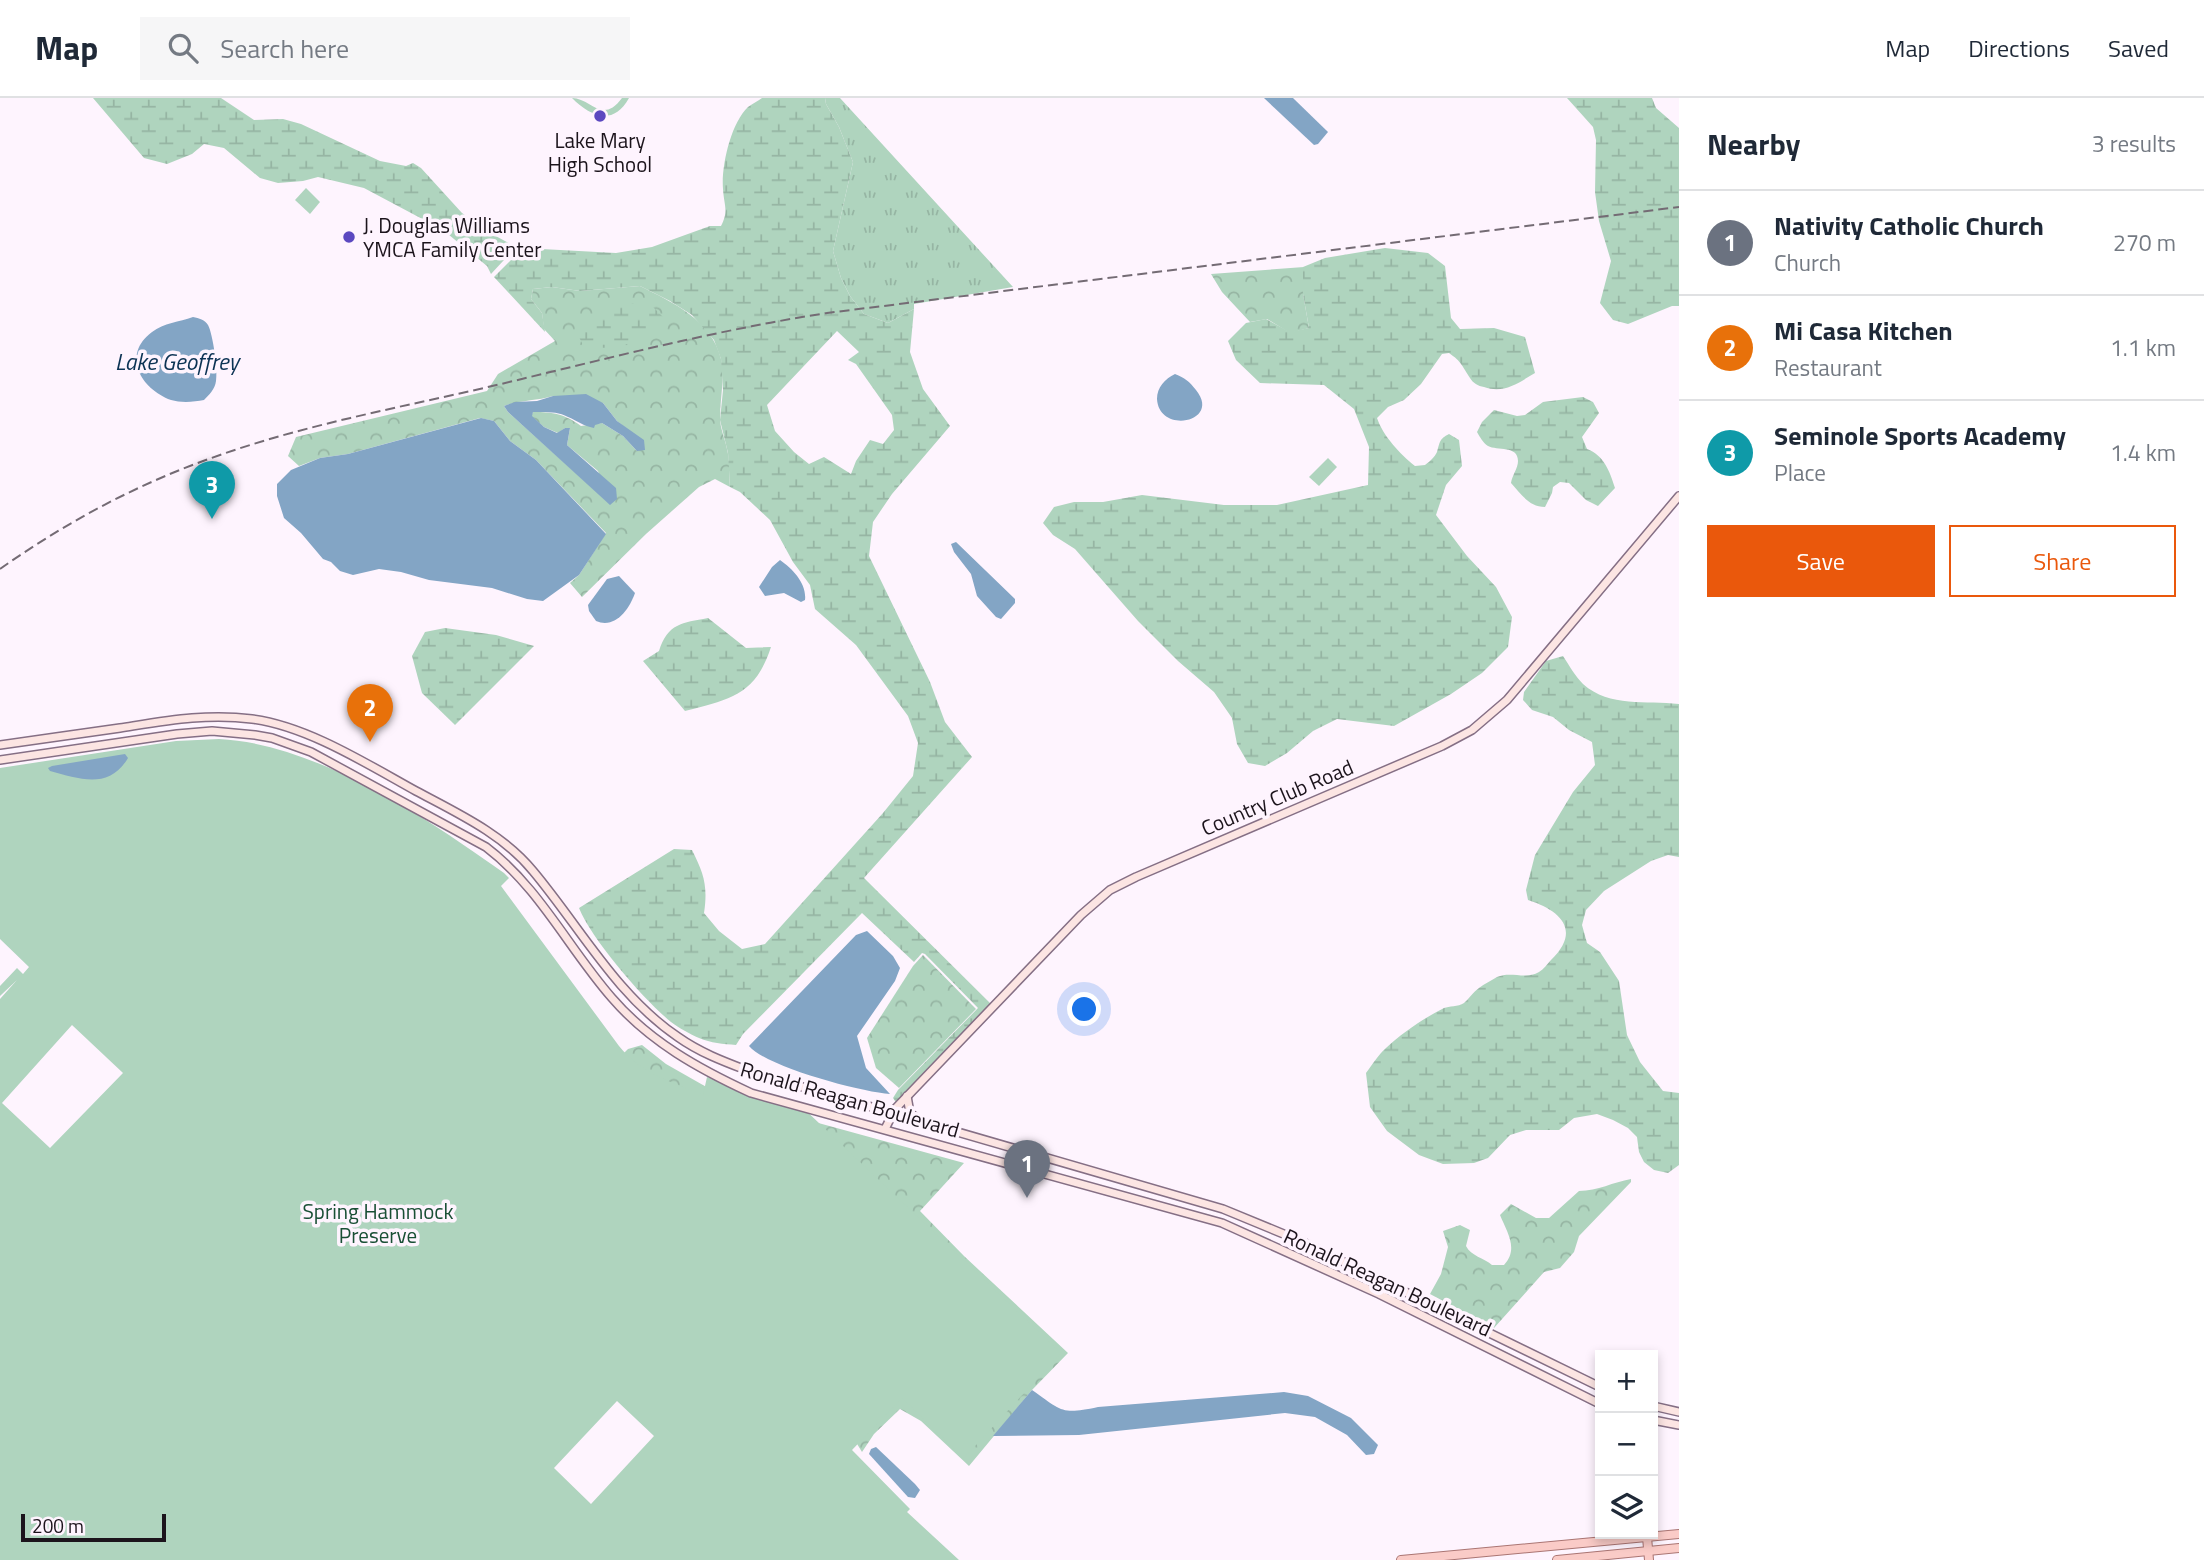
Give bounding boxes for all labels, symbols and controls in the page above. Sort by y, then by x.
search box [140,17,630,80]
text: Map [35,23,98,73]
icon: search [164,29,202,67]
text: Search here [220,29,349,68]
text: Map [1885,30,1930,66]
text: Directions [1968,30,2070,66]
text: Saved [2108,30,2169,66]
marker: Lake Mary High School [592,108,608,124]
text: Nearby [1707,121,1800,167]
place label: Lake Mary High School [548,124,652,180]
text: 3 results [2092,126,2176,161]
text: Nativity Catholic Church [1774,206,2044,245]
place label: J. Douglas Williams YMCA Family Center [363,209,541,265]
text: 1 [1724,225,1736,260]
text: 270 m [2113,225,2176,260]
marker: J. Douglas Williams YMCA Family Center [341,229,357,245]
text: Church [1774,245,1841,280]
text: Mi Casa Kitchen [1774,311,1953,350]
text: 2 [1724,330,1736,365]
text: 1.1 km [2110,330,2176,365]
water label: Lake Geoffrey [115,344,242,379]
text: Restaurant [1774,350,1882,385]
text: Seminole Sports Academy [1774,416,2066,455]
text: 3 [1724,435,1736,470]
text: 1.4 km [2110,435,2176,470]
text: Place [1774,455,1826,490]
pin: 3 [189,461,235,519]
button: Save [1707,525,1935,597]
button: Share [1949,525,2176,597]
pin: 2 [347,684,393,742]
street label: Country Club Road [1196,751,1358,843]
your location [1067,992,1101,1026]
street label: Ronald Reagan Boulevard [737,1052,963,1146]
pin: 1 [1004,1140,1050,1198]
park label: Spring Hammock Preserve [302,1195,454,1251]
street label: Ronald Reagan Boulevard [1279,1220,1497,1344]
map controls [1595,1350,1658,1539]
button: + [1595,1350,1658,1413]
button: − [1595,1413,1658,1476]
button: layers [1595,1476,1658,1539]
scale bar [21,1511,166,1543]
text: 200 m [32,1511,84,1540]

